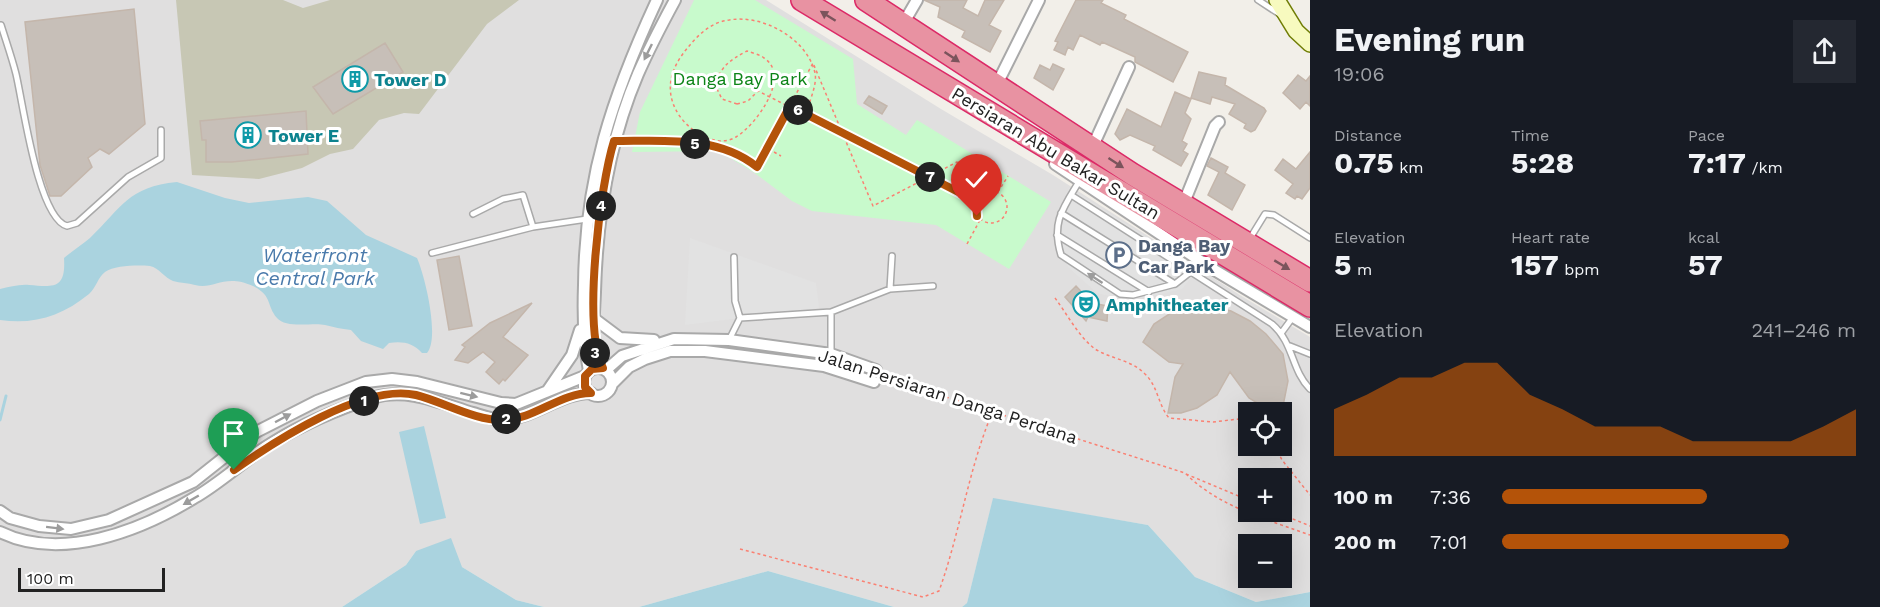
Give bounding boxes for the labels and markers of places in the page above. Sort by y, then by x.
building icon: Tower D [340,64,370,94]
place label: Tower D [374,69,447,90]
pin: 6 [783,95,813,125]
building icon: Tower E [233,120,263,150]
place label: Tower E [268,125,339,146]
pin: 5 [680,129,710,159]
pin [951,154,1002,216]
pin: 7 [915,162,945,192]
pin: 4 [586,191,616,221]
place label: Danga Bay Car Park [1138,235,1231,277]
parking icon: Danga Bay Car Park [1104,240,1134,270]
theatre icon: Amphitheater [1071,289,1101,319]
place label: Amphitheater [1106,294,1229,315]
pin: 3 [580,338,610,368]
pin: 1 [349,386,379,416]
pin: 2 [491,404,521,434]
pin [208,408,259,470]

